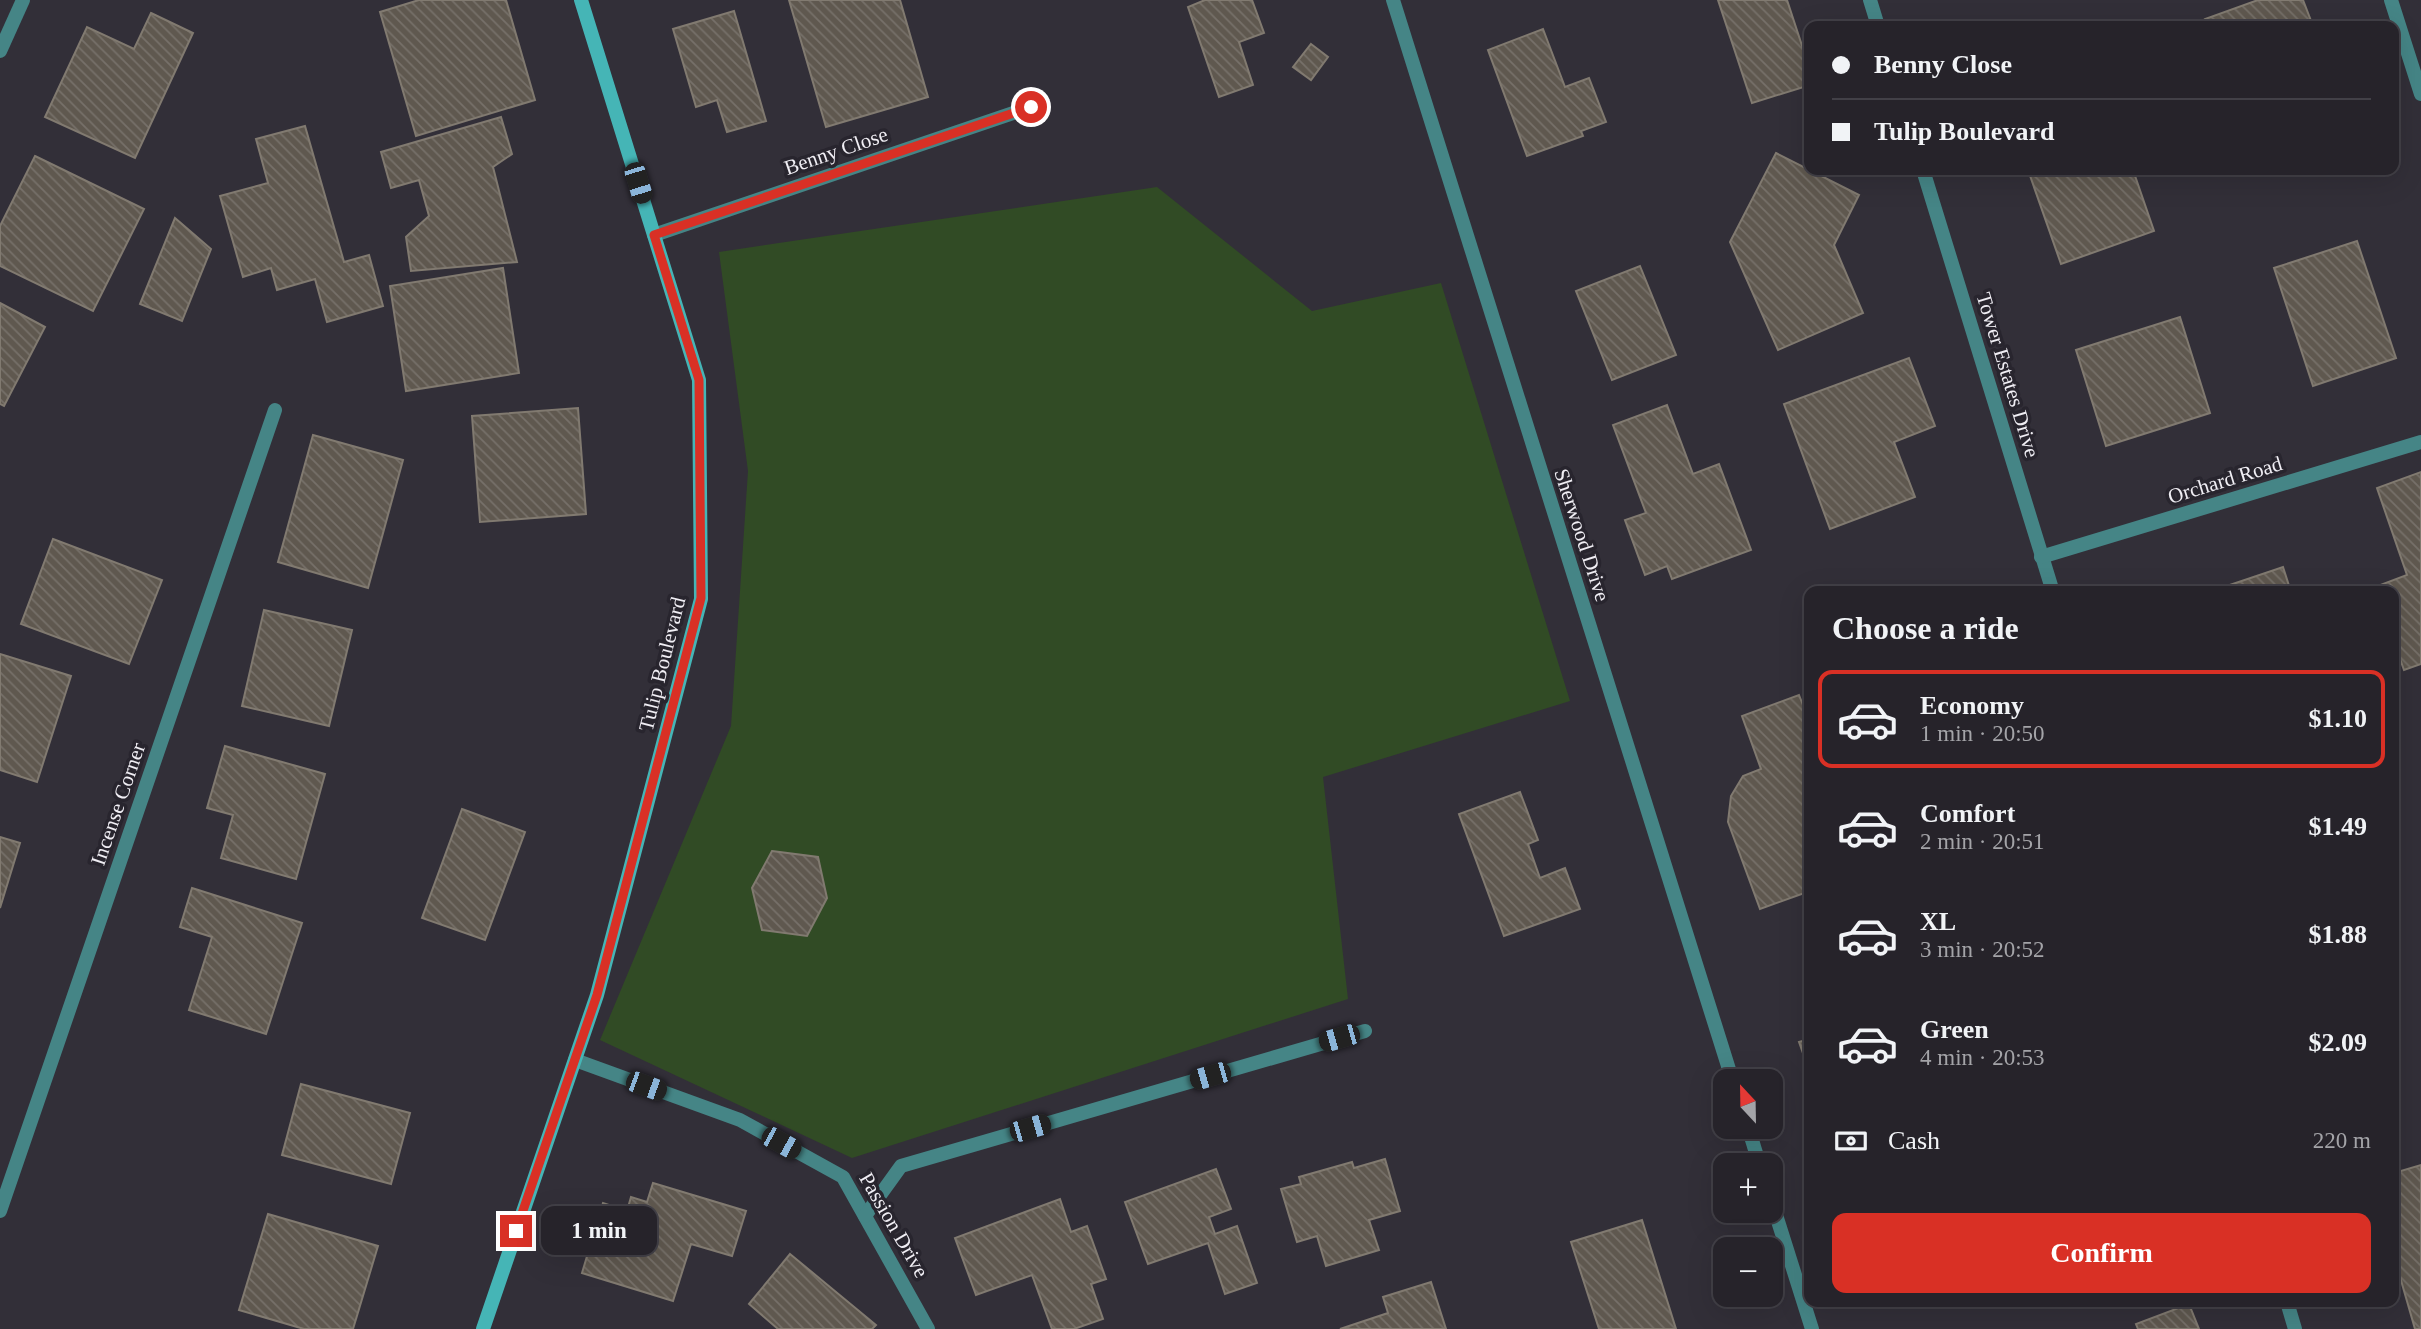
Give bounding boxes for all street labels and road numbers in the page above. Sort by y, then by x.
street label: Benny Close [781,122,891,180]
street label: Tower Estates Drive [1972,290,2044,460]
street label: Orchard Road [2165,451,2286,509]
street label: Sherwood Drive [1549,466,1615,604]
street label: Tulip Boulevard [634,594,690,734]
street label: Incense Corner [86,740,150,868]
street label: Passion Drive [854,1168,934,1282]

